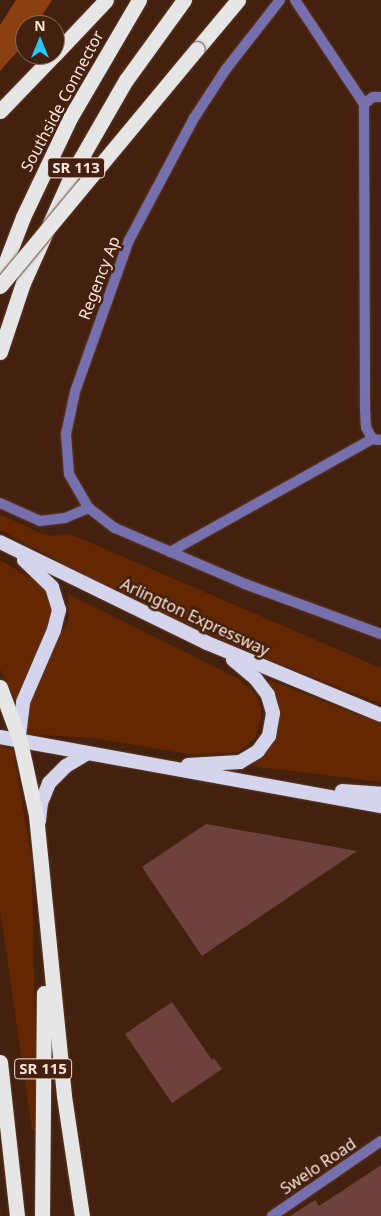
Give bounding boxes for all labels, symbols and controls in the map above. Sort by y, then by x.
north arrow [15,15,65,65]
text: N [34,16,46,35]
street label: Southside Connector [17,27,107,175]
road number: SR 113 [46,156,106,180]
street label: Regency Ap [74,234,124,322]
street label: Arlington Expressway [118,574,272,660]
road number: SR 115 [13,1056,73,1082]
street label: Swelo Road [277,1134,359,1198]

